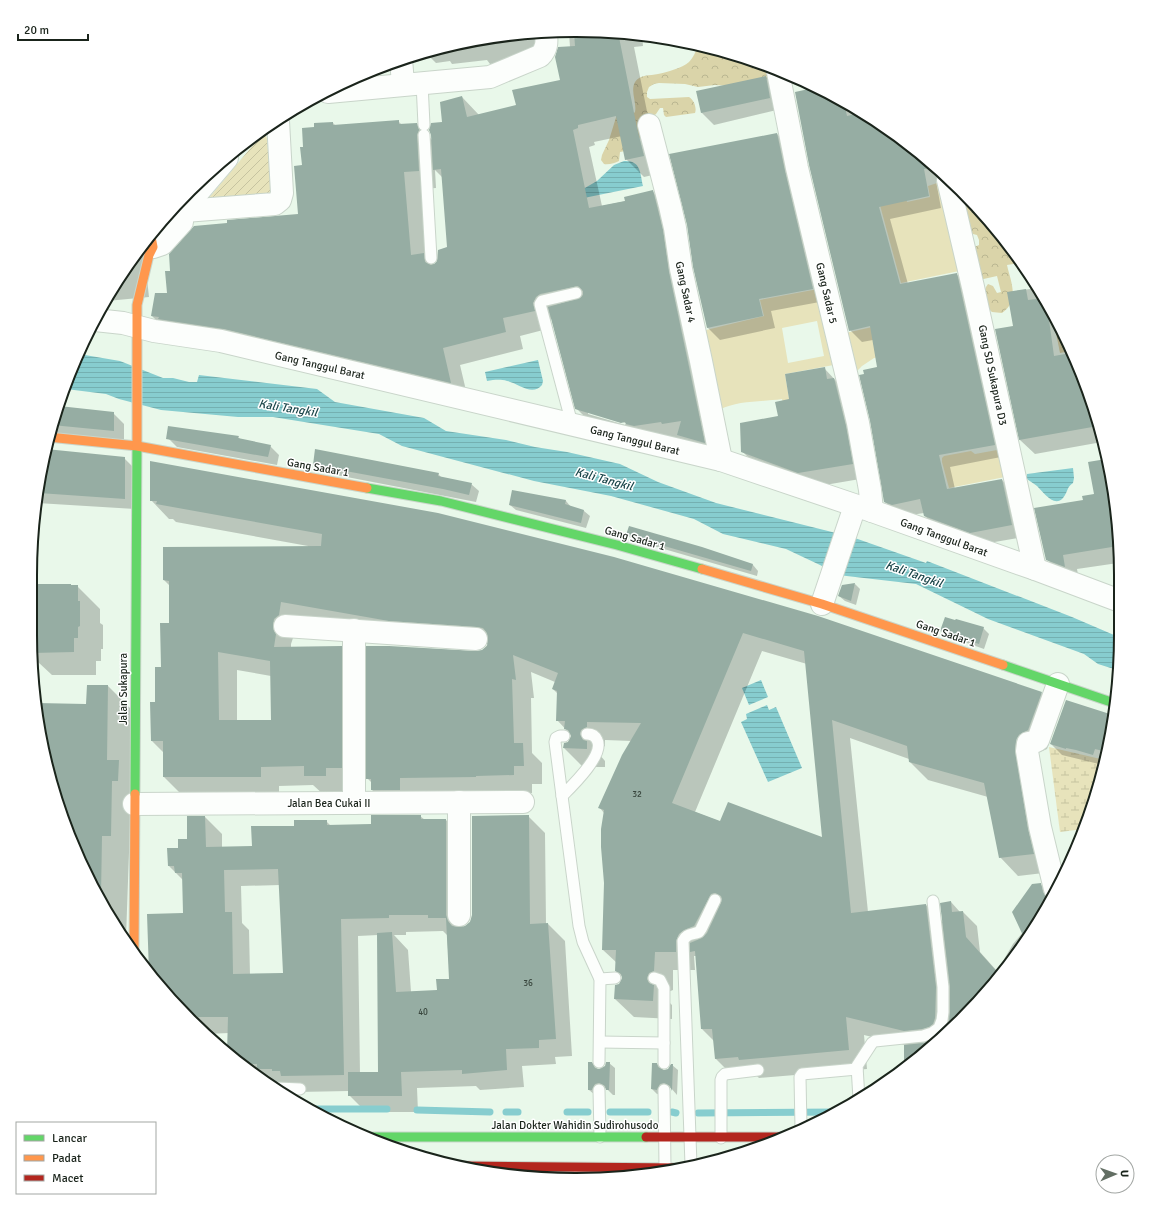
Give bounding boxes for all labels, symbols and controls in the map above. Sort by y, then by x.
scale bar [18,16,88,42]
text: 20 m [24,23,49,38]
street label: Gang Sadar 4 [673,260,698,324]
street label: Gang Sadar 5 [813,261,840,325]
street label: Gang SD Sukapura D3 [975,324,1010,427]
street label: Gang Tanggul Barat [274,349,366,382]
water label: Kali Tangkil [257,396,320,421]
street label: Gang Tanggul Barat [589,423,681,458]
street label: Gang Sadar 1 [286,456,350,479]
water label: Kali Tangkil [573,465,636,495]
street label: Gang Tanggul Barat [898,516,989,559]
street label: Gang Sadar 1 [603,524,667,553]
water label: Kali Tangkil [883,558,946,592]
street label: Gang Sadar 1 [914,617,977,650]
street label: Jalan Sukapura [117,653,130,725]
house number: 32 [632,789,642,800]
street label: Jalan Bea Cukai II [287,797,371,810]
house number: 36 [523,978,533,989]
house number: 40 [418,1007,428,1018]
street label: Jalan Dokter Wahidin Sudirohusodo [492,1119,659,1132]
legend [16,1122,156,1194]
text: Lancar [52,1131,88,1146]
text: Padat [52,1151,81,1166]
north arrow [1095,1154,1135,1194]
text: U [1118,1170,1131,1178]
text: Macet [52,1171,84,1186]

